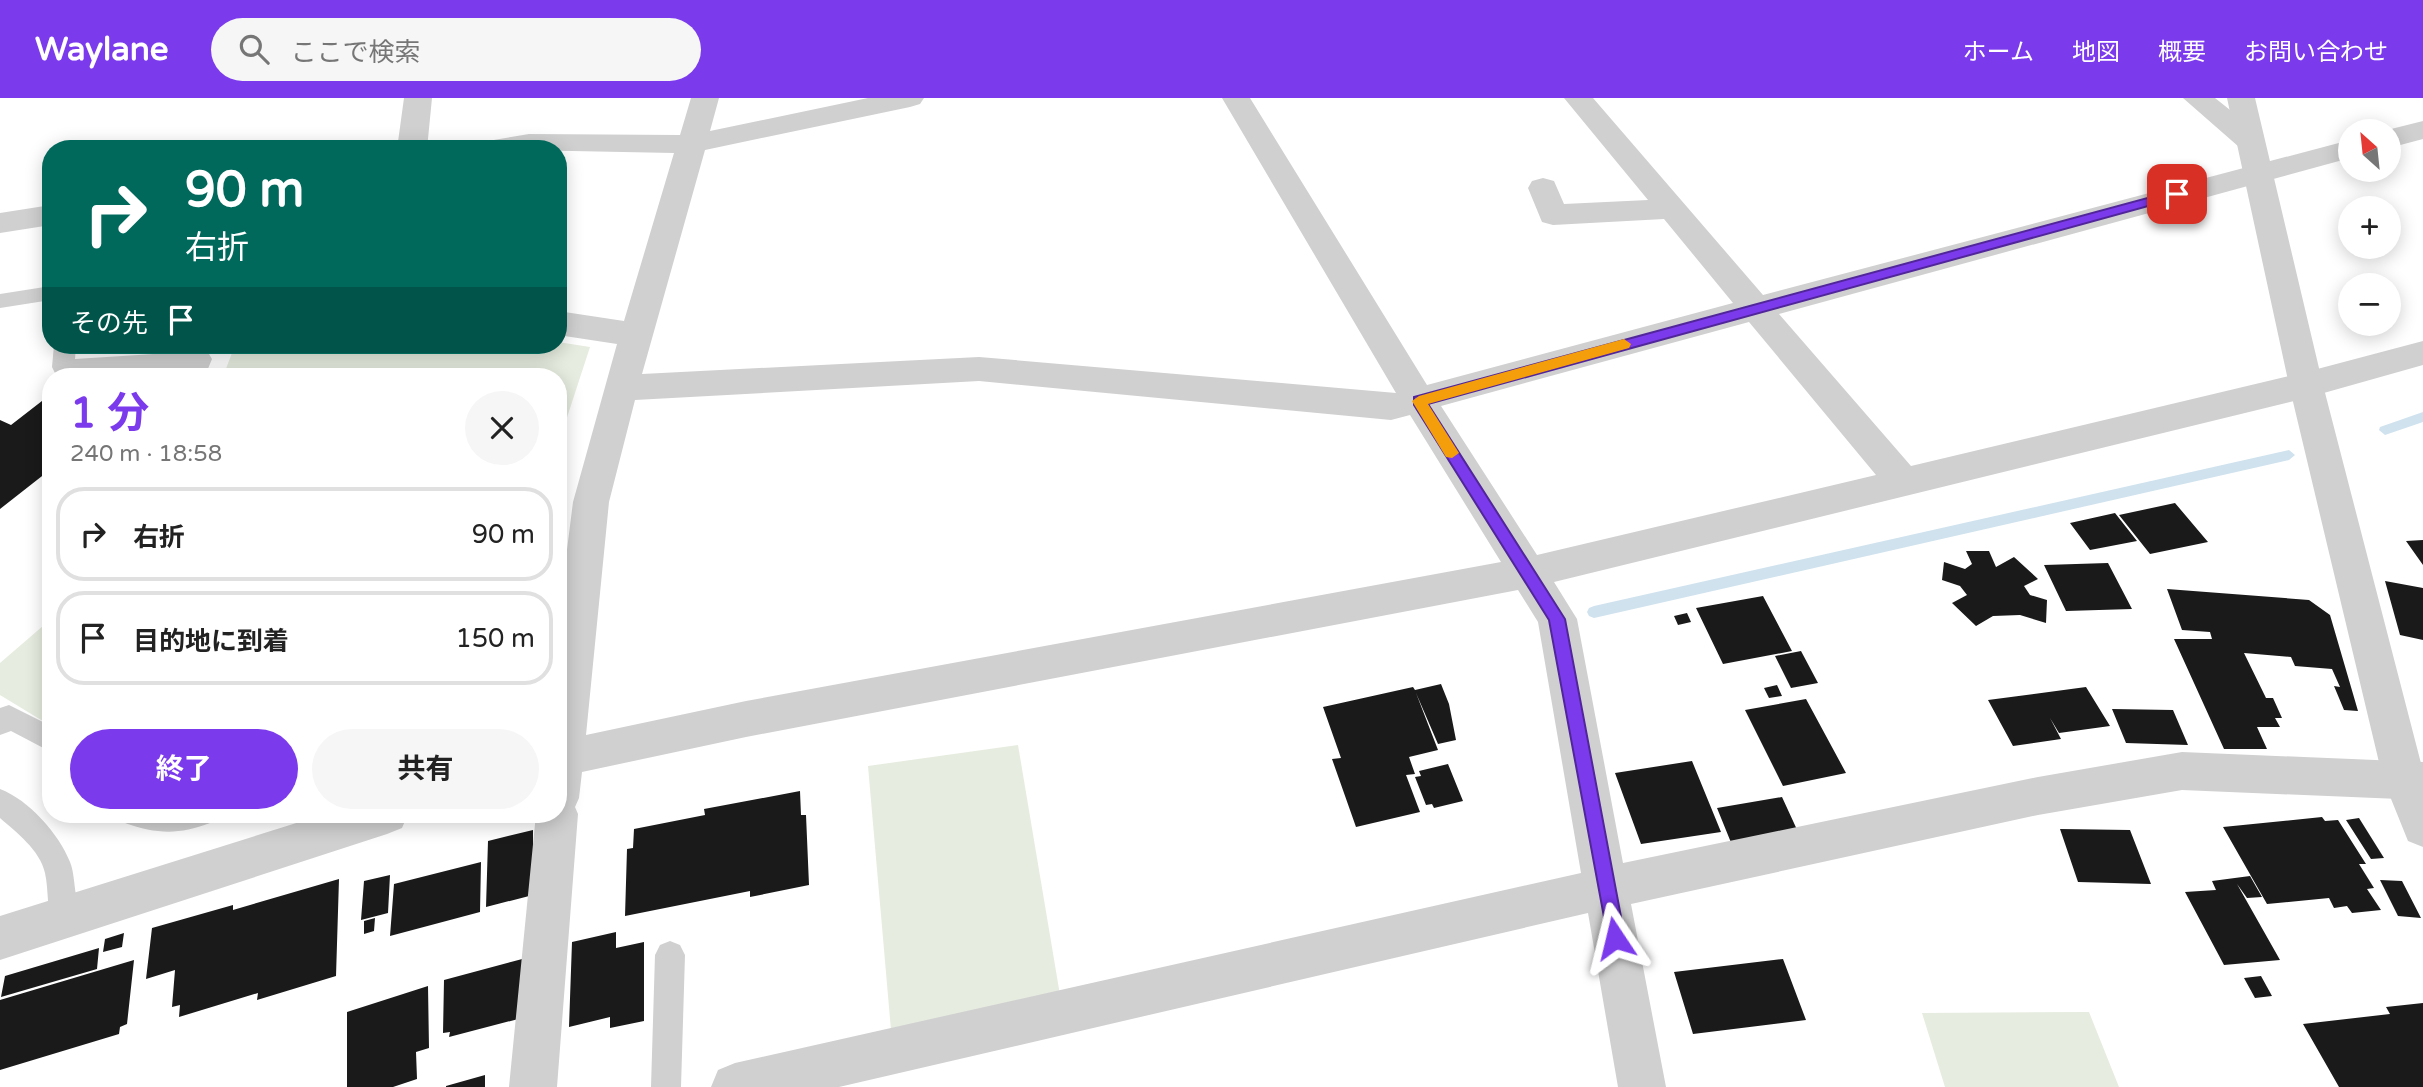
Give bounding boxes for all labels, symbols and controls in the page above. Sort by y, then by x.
search box [211,18,701,81]
text: Waylane [35,30,169,69]
icon: search [235,30,273,68]
text: ここで検索 [291,37,421,68]
text: ホーム [1963,38,2034,67]
text: 地図 [2072,38,2120,67]
text: 概要 [2158,38,2206,67]
text: お問い合わせ [2244,38,2388,67]
north arrow [2338,119,2401,182]
map controls [2338,119,2401,336]
text: 90 m [185,161,304,220]
pin [2147,164,2207,224]
icon: right [70,168,161,259]
icon: arrive [2158,175,2196,213]
button: + [2338,196,2401,259]
text: 右折 [185,229,249,267]
button: − [2338,273,2401,336]
icon: arrive [162,301,200,339]
text: その先 [70,308,148,339]
text: 1 分 [70,388,149,439]
button: close [465,391,539,465]
text: 240 m · 18:58 [70,440,222,468]
icon: right [74,515,112,553]
text: 90 m [472,519,535,550]
text: 右折 [133,522,185,553]
icon: arrive [74,619,112,657]
text: 150 m [455,623,535,654]
text: 目的地に到着 [133,626,289,657]
button: 終了 [70,729,298,809]
button: 共有 [312,729,539,809]
position arrow [1578,901,1652,975]

